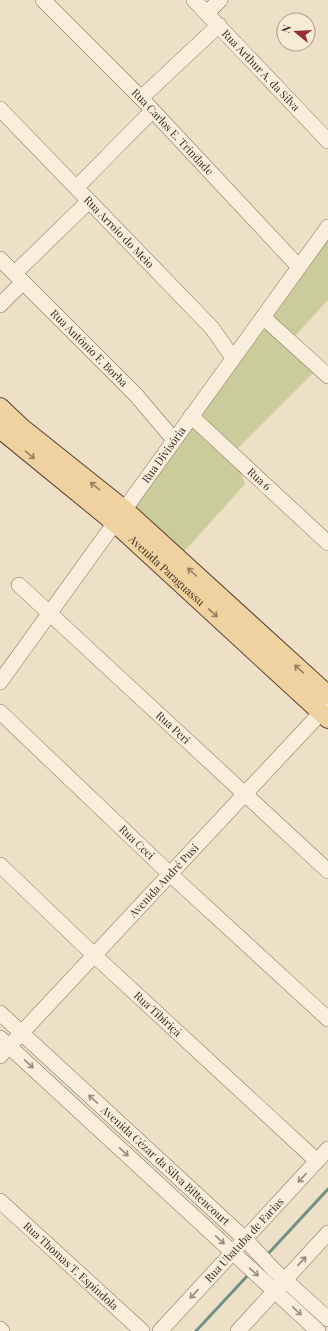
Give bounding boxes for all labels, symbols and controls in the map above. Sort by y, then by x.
north arrow [276,12,316,52]
text: N [278,23,294,35]
street label: Rua Arthur A. da Silva [219,26,304,114]
street label: Rua Carlos E. Trindade [129,85,218,178]
street label: Rua Arroio do Meio [81,192,158,271]
street label: Rua Antônio F. Borba [47,306,132,390]
street label: Rua Divisória [138,423,189,486]
one-way arrow [24,450,35,459]
street label: Rua 6 [244,464,275,494]
one-way arrow [89,482,100,491]
street label: Avenida Paraguassu [125,531,209,610]
one-way arrow [188,568,198,577]
one-way arrow [208,608,218,618]
one-way arrow [294,664,304,673]
street label: Rua Peri [153,708,194,747]
street label: Rua Ceci [116,822,158,862]
street label: Avenida André Pusi [125,840,202,921]
street label: Rua Tibiriçá [131,988,186,1040]
one-way arrow [23,1059,33,1068]
one-way arrow [88,1094,98,1104]
street label: Avenida Cézar da Silva Bittencourt [97,1101,233,1228]
one-way arrow [119,1147,129,1157]
one-way arrow [297,1173,306,1183]
street label: Rua Ubatuba de Farias [201,1194,287,1285]
street label: Rua Thomas T. Espíndola [20,1218,122,1313]
one-way arrow [215,1235,225,1245]
one-way arrow [297,1256,307,1266]
one-way arrow [249,1267,260,1276]
one-way arrow [190,1289,199,1299]
one-way arrow [292,1306,302,1316]

